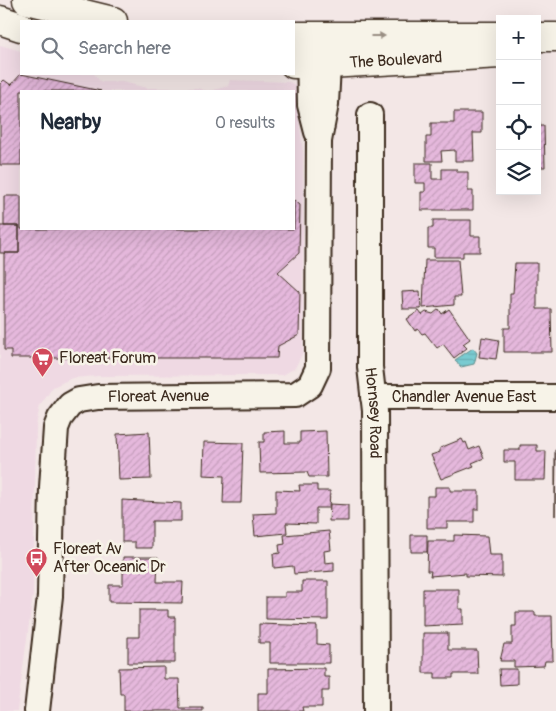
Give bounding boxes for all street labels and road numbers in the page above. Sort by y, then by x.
street label: The Boulevard [349,47,443,73]
street label: Hornsey Road [360,366,385,459]
street label: Floreat Avenue [108,386,209,407]
street label: Chandler Avenue East [392,387,537,407]

